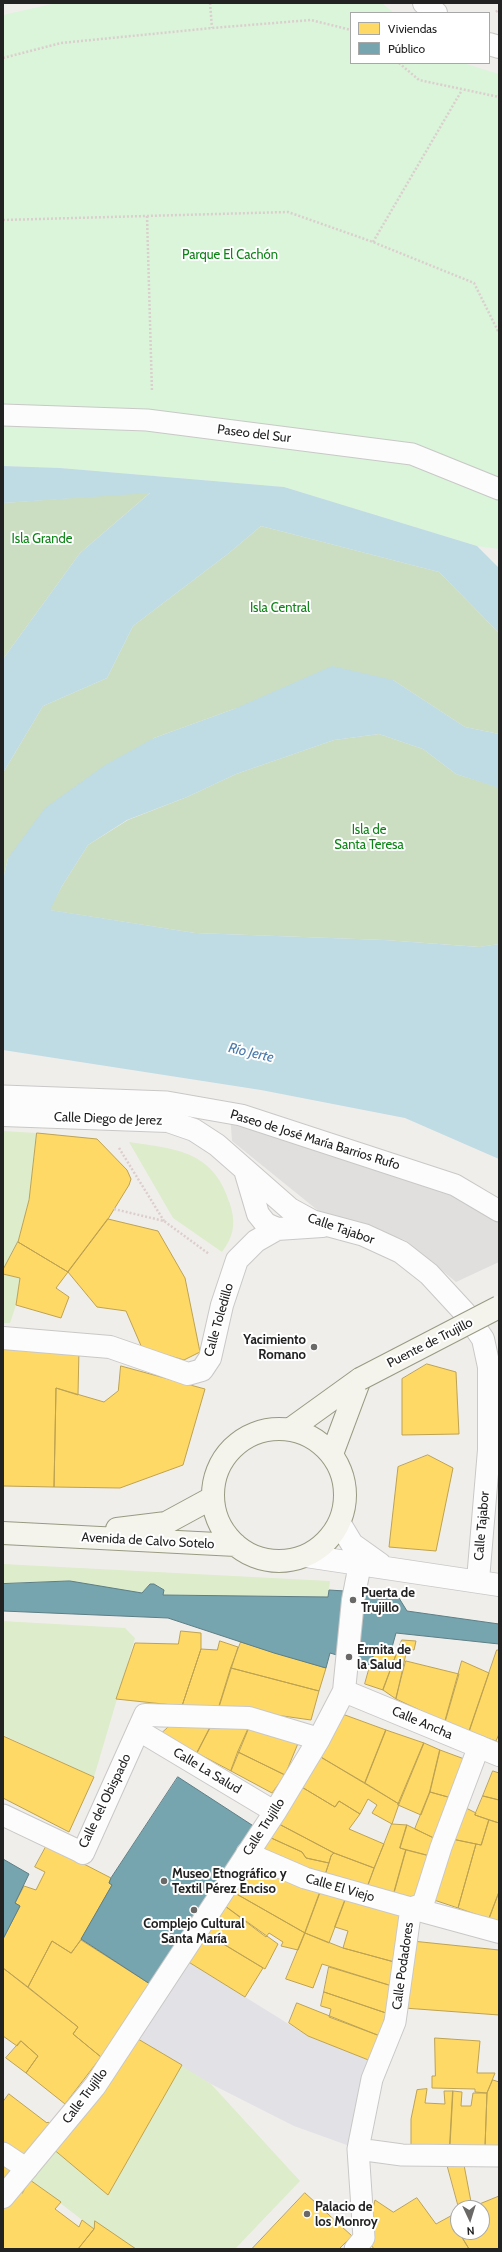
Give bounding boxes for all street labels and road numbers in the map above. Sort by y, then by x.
street label: Paseo del Sur [216,422,292,446]
street label: Paseo de José María Barrios Rufo [228,1107,402,1173]
street label: Calle Diego de Jerez [53,1109,163,1129]
street label: Calle Tajabor [305,1210,377,1248]
street label: Calle Toledillo [201,1281,237,1359]
street label: Puente de Trujillo [385,1315,475,1371]
street label: Calle Tajabor [471,1491,493,1561]
street label: Avenida de Calvo Sotelo [81,1530,215,1552]
street label: Calle Ancha [389,1703,455,1743]
street label: Calle La Salud [170,1745,244,1797]
street label: Calle del Obispado [75,1751,135,1851]
street label: Calle Trujillo [240,1795,288,1859]
street label: Calle El Viejo [304,1871,376,1905]
street label: Calle Podadores [389,1921,417,2011]
street label: Calle Trujillo [59,2065,111,2127]

